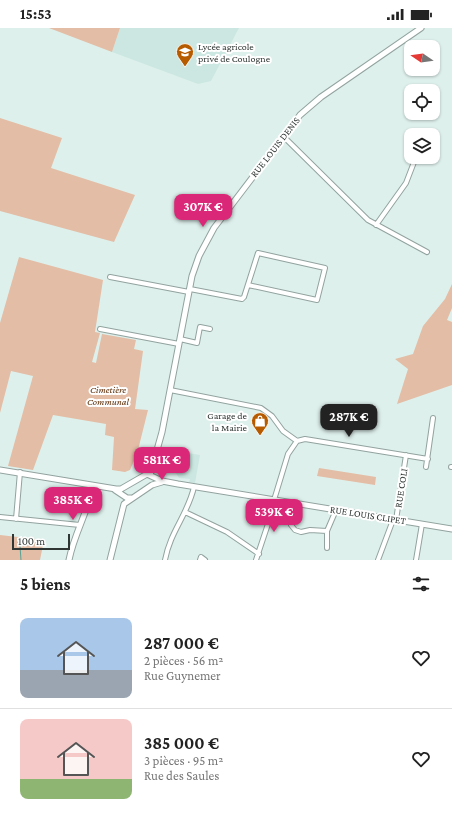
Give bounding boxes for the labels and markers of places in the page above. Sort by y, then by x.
place label: Lycée agricole privé de Coulogne [198,41,271,64]
school or university icon: Lycée agricole privé de Coulogne [175,42,195,67]
pin: 307K € [170,194,236,228]
pin: 287K € [316,404,382,438]
place label: Garage de la Mairie [207,410,248,433]
shop icon: Garage de la Mairie [250,411,270,436]
pin: 581K € [129,447,195,481]
pin: 385K € [40,487,106,521]
pin: 539K € [241,499,307,533]

